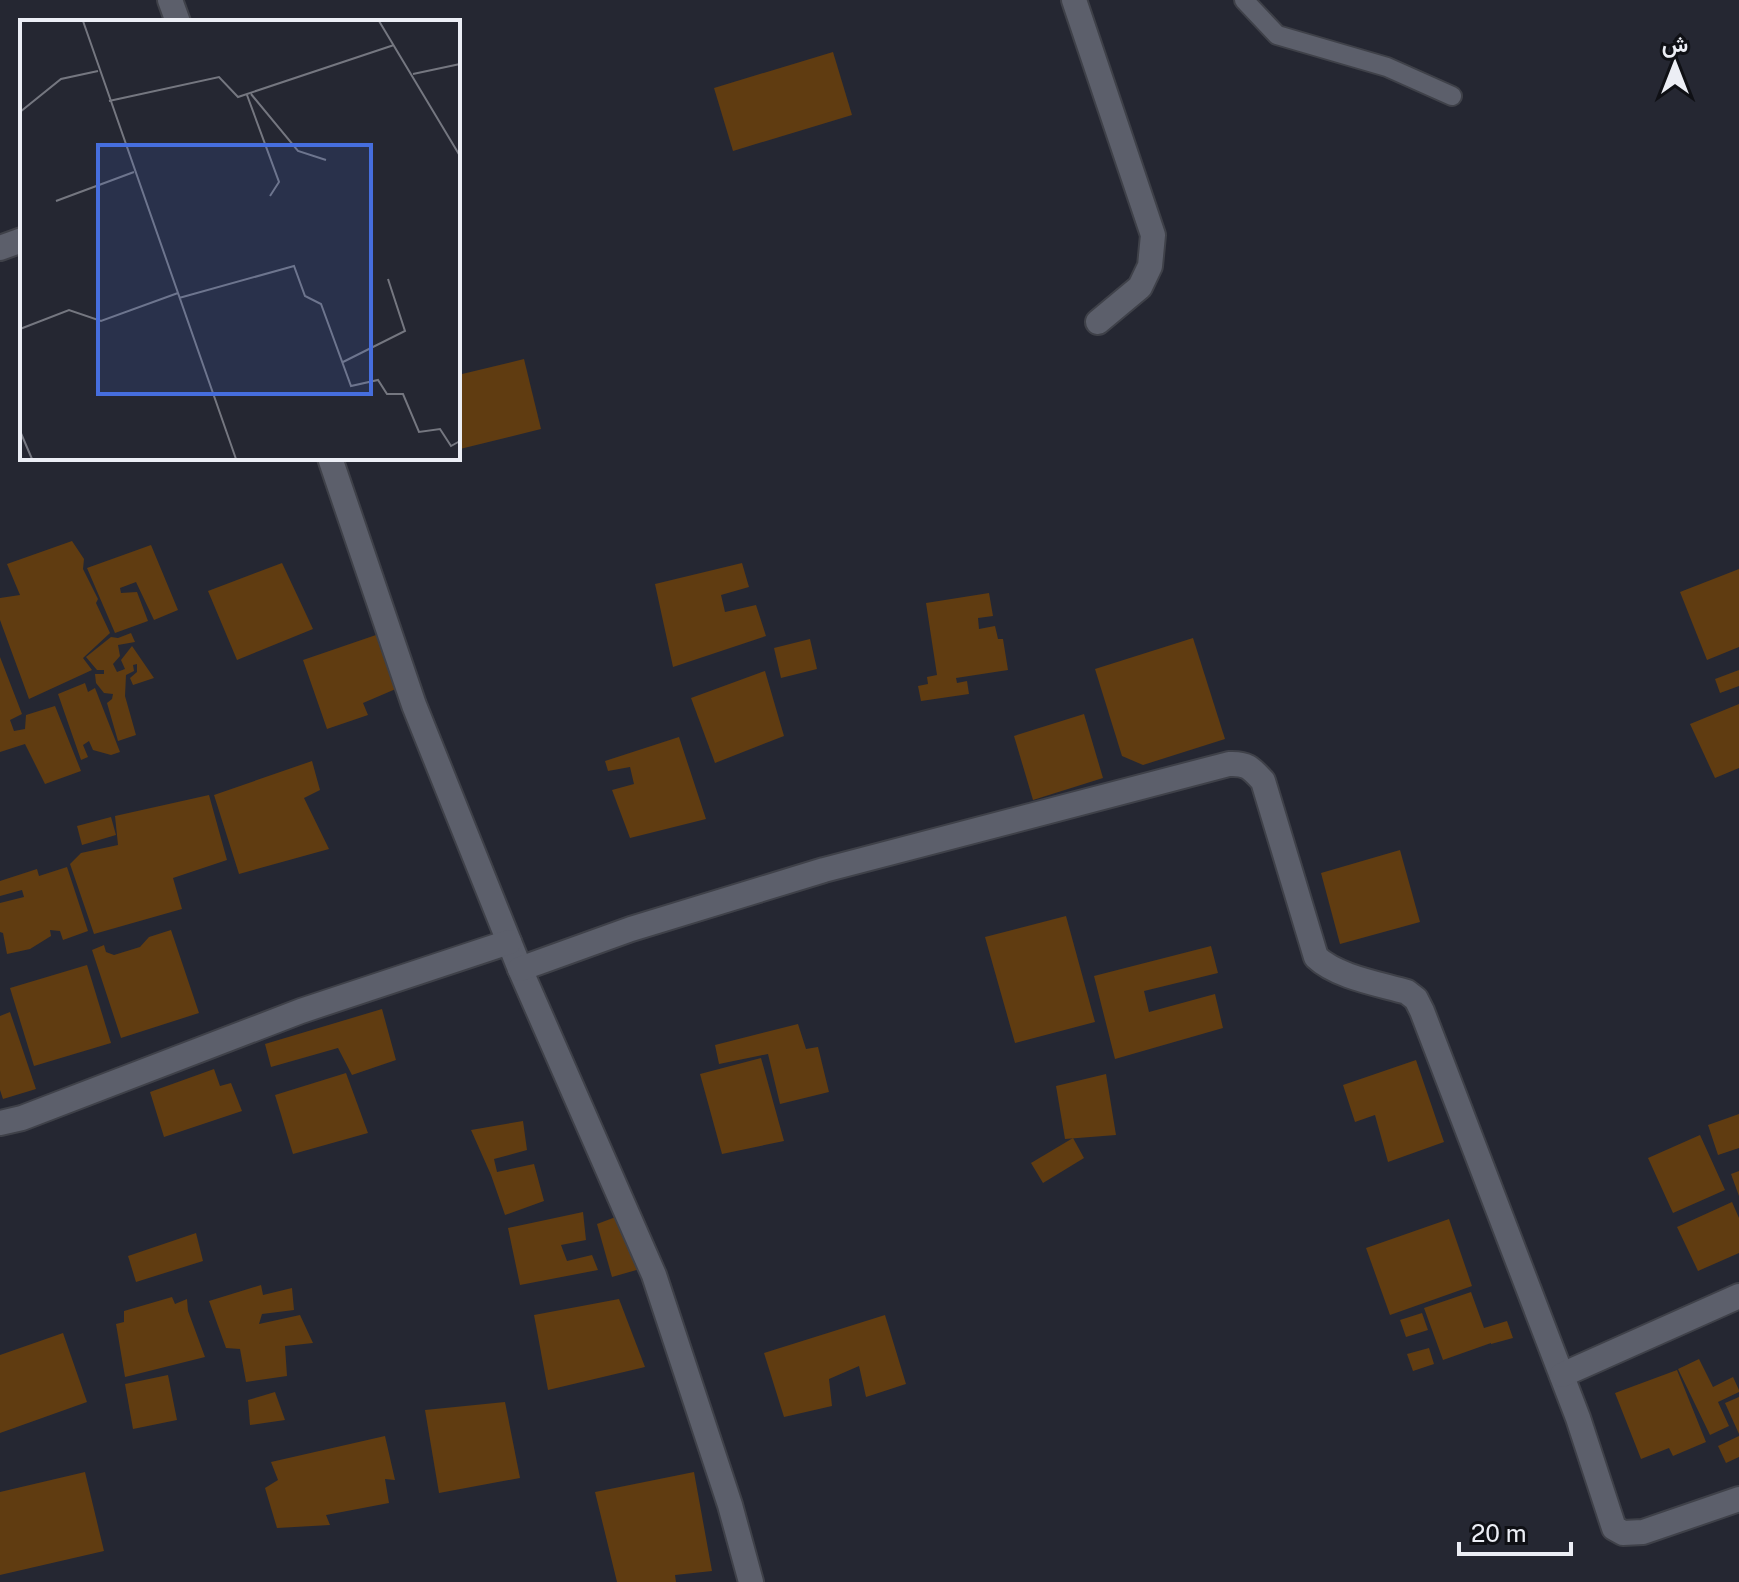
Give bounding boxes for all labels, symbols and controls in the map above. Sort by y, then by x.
inset map [20,20,460,460]
north arrow [1635,24,1715,104]
text: ش [1662,31,1688,58]
scale bar [1459,1506,1571,1556]
text: 20 m [1471,1519,1527,1547]

